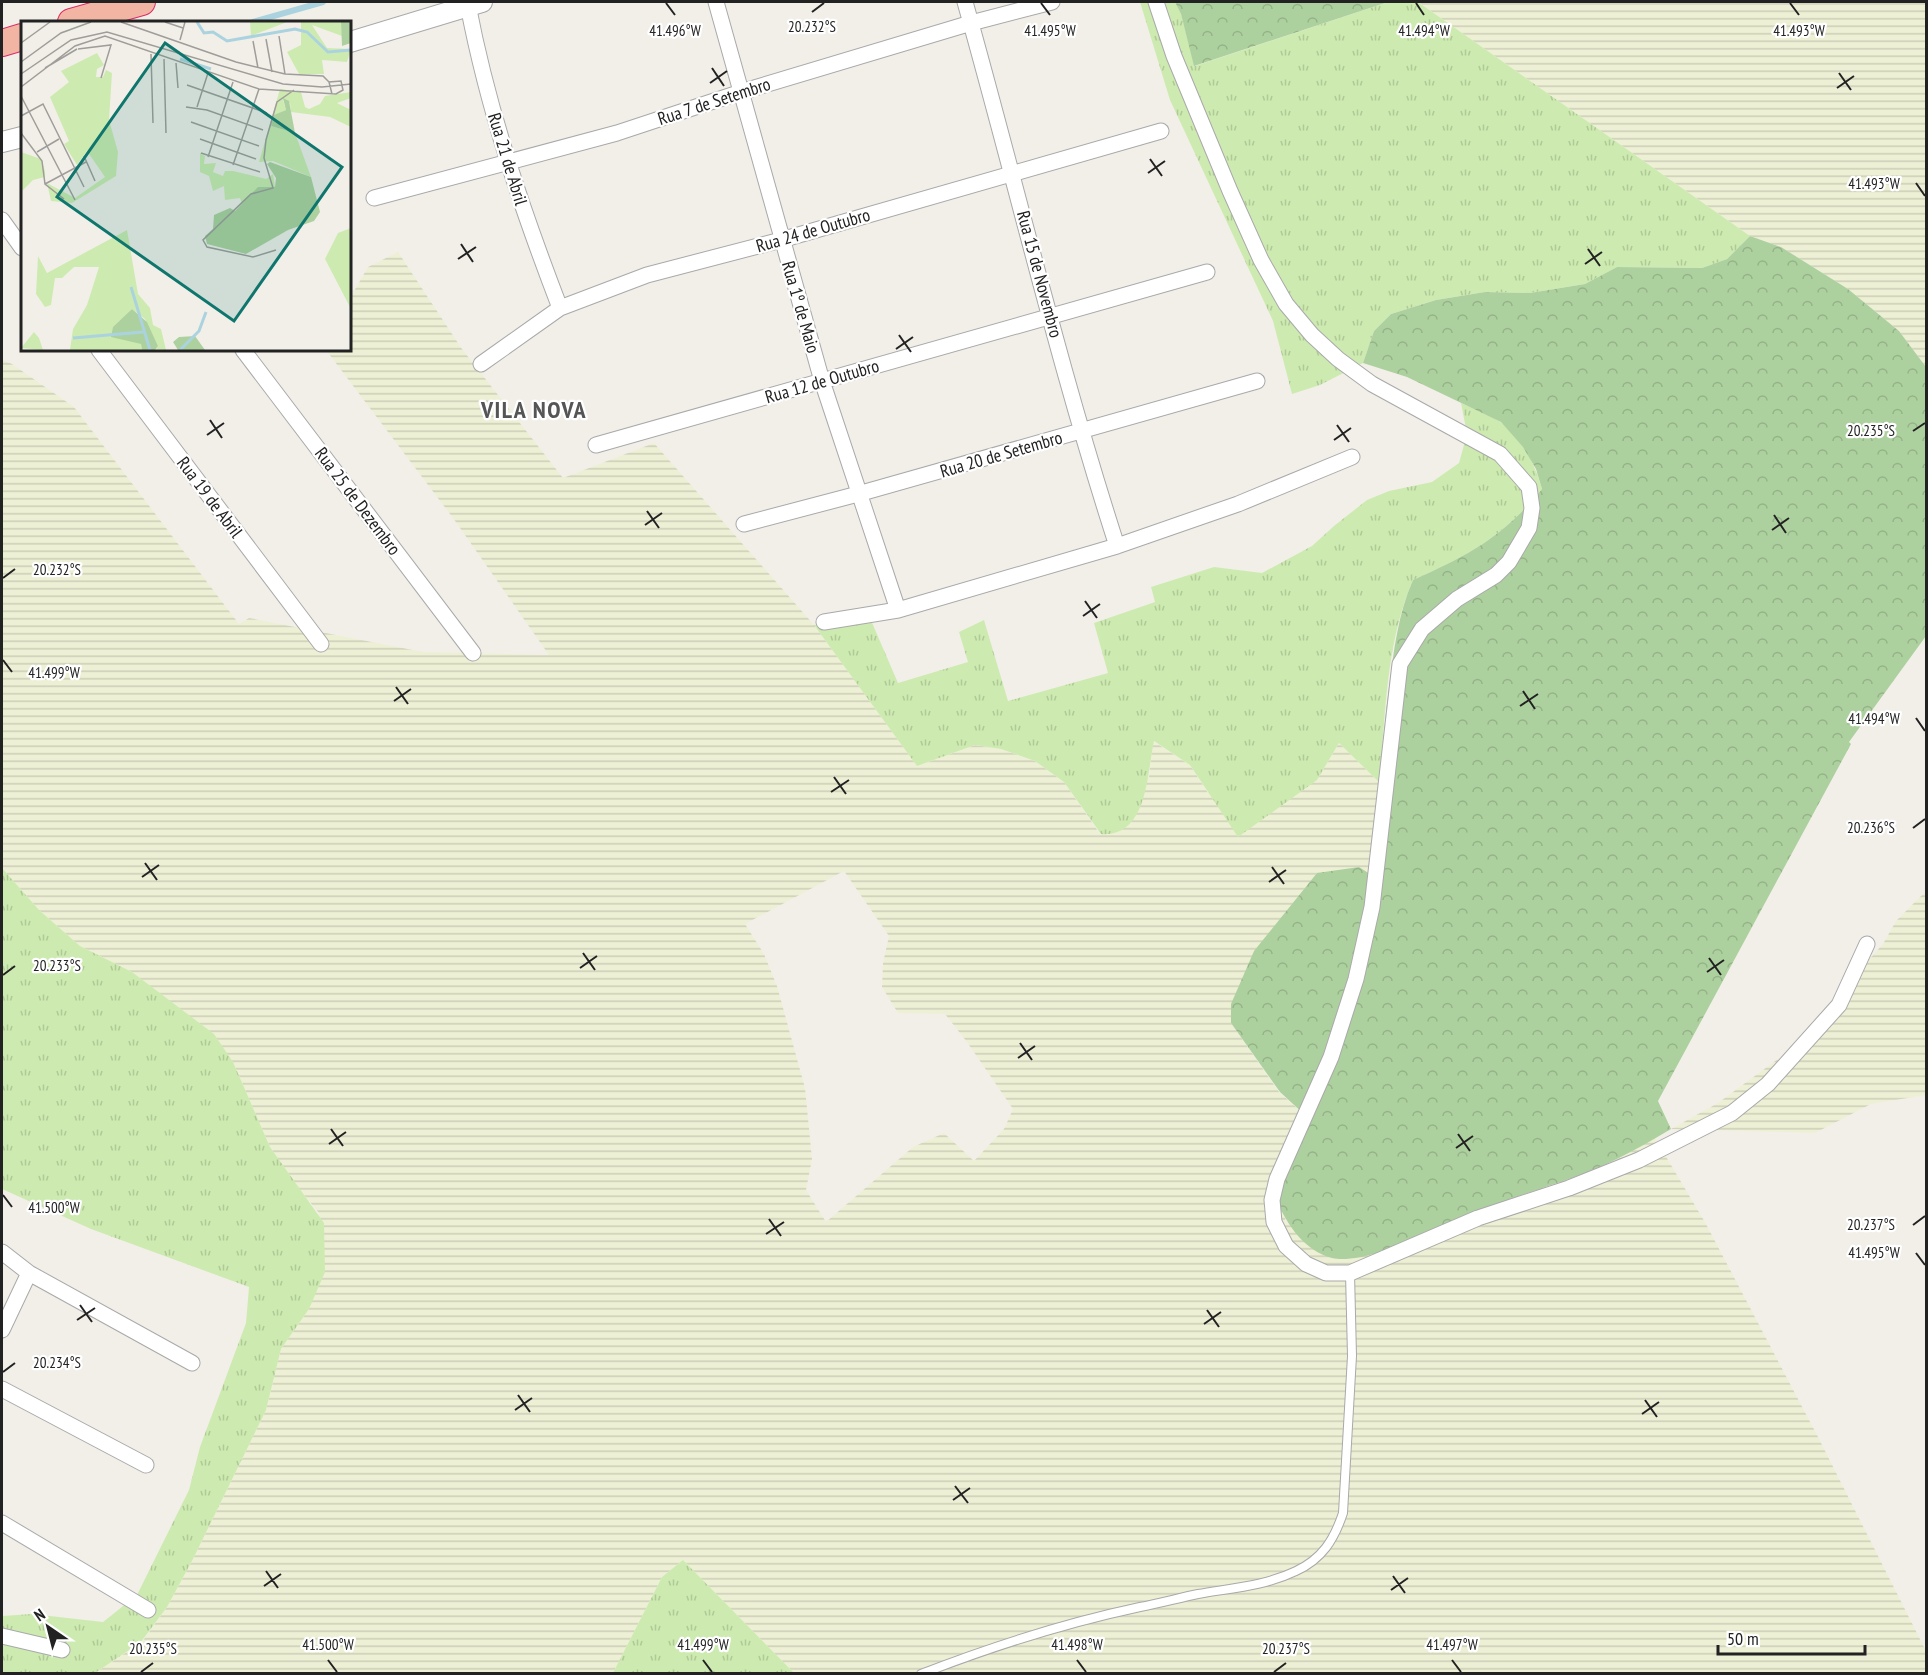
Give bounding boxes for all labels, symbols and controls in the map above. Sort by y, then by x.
text: 20.232°S [788,17,836,36]
inset map [21,21,351,351]
text: 41.496°W [649,21,701,40]
text: 41.495°W [1024,21,1076,40]
text: 41.494°W [1398,21,1450,40]
text: 41.493°W [1773,21,1825,40]
street label: Rua 7 de Setembro [655,72,774,130]
street label: Rua 21 de Abril [483,110,533,209]
text: 41.493°W [1848,174,1900,193]
street label: Rua 24 de Outubro [753,203,873,257]
street label: Rua 15 de Novembro [1012,208,1068,340]
street label: Rua 1º de Maio [777,258,825,356]
street label: Rua 12 de Outubro [762,354,882,408]
district label: VILA NOVA [480,394,587,425]
text: 20.235°S [1847,421,1895,440]
street label: Rua 20 de Setembro [937,426,1065,482]
street label: Rua 25 de Dezembro [310,442,406,560]
street label: Rua 19 de Abril [172,452,248,543]
text: 20.232°S [33,560,81,579]
text: 41.499°W [28,663,80,682]
text: 41.494°W [1848,709,1900,728]
text: 20.236°S [1847,818,1895,837]
text: 20.233°S [33,956,81,975]
text: 41.500°W [28,1198,80,1217]
text: 20.237°S [1847,1215,1895,1234]
text: 41.495°W [1848,1243,1900,1262]
text: 20.234°S [33,1353,81,1372]
north arrow [18,1597,78,1657]
text: N [30,1604,49,1625]
scale bar [1718,1618,1865,1656]
text: 50 m [1727,1627,1759,1650]
text: 41.500°W [302,1635,354,1654]
text: 41.499°W [677,1635,729,1654]
text: 41.498°W [1051,1635,1103,1654]
text: 41.497°W [1426,1635,1478,1654]
text: 20.235°S [129,1639,177,1658]
text: 20.237°S [1262,1639,1310,1658]

